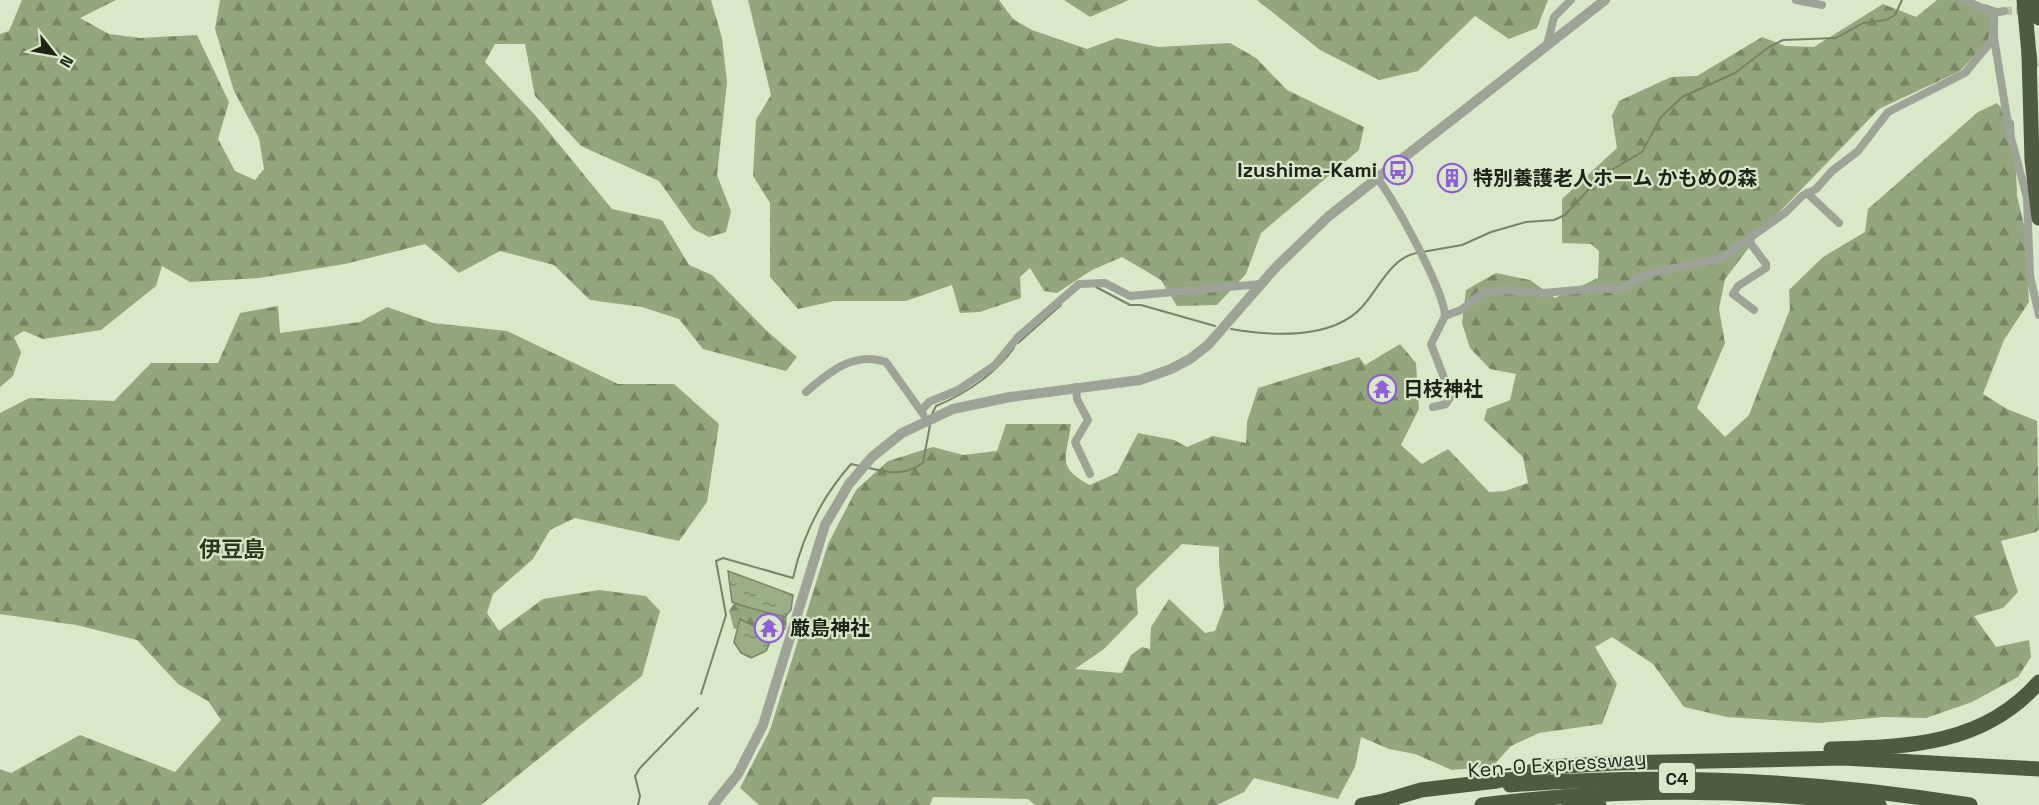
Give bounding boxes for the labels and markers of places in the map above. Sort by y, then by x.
bus stop icon: Izushima-Kami [1382,154,1414,186]
place label: Izushima-Kami [1237,157,1377,183]
building icon: 特別養護老人ホーム かもめの森 [1436,162,1468,194]
place label: 特別養護老人ホーム かもめの森 [1473,165,1757,191]
temple icon: 日枝神社 [1366,373,1398,405]
place label: 日枝神社 [1403,376,1483,402]
temple icon: 厳島神社 [753,612,785,644]
place label: 厳島神社 [790,615,870,641]

